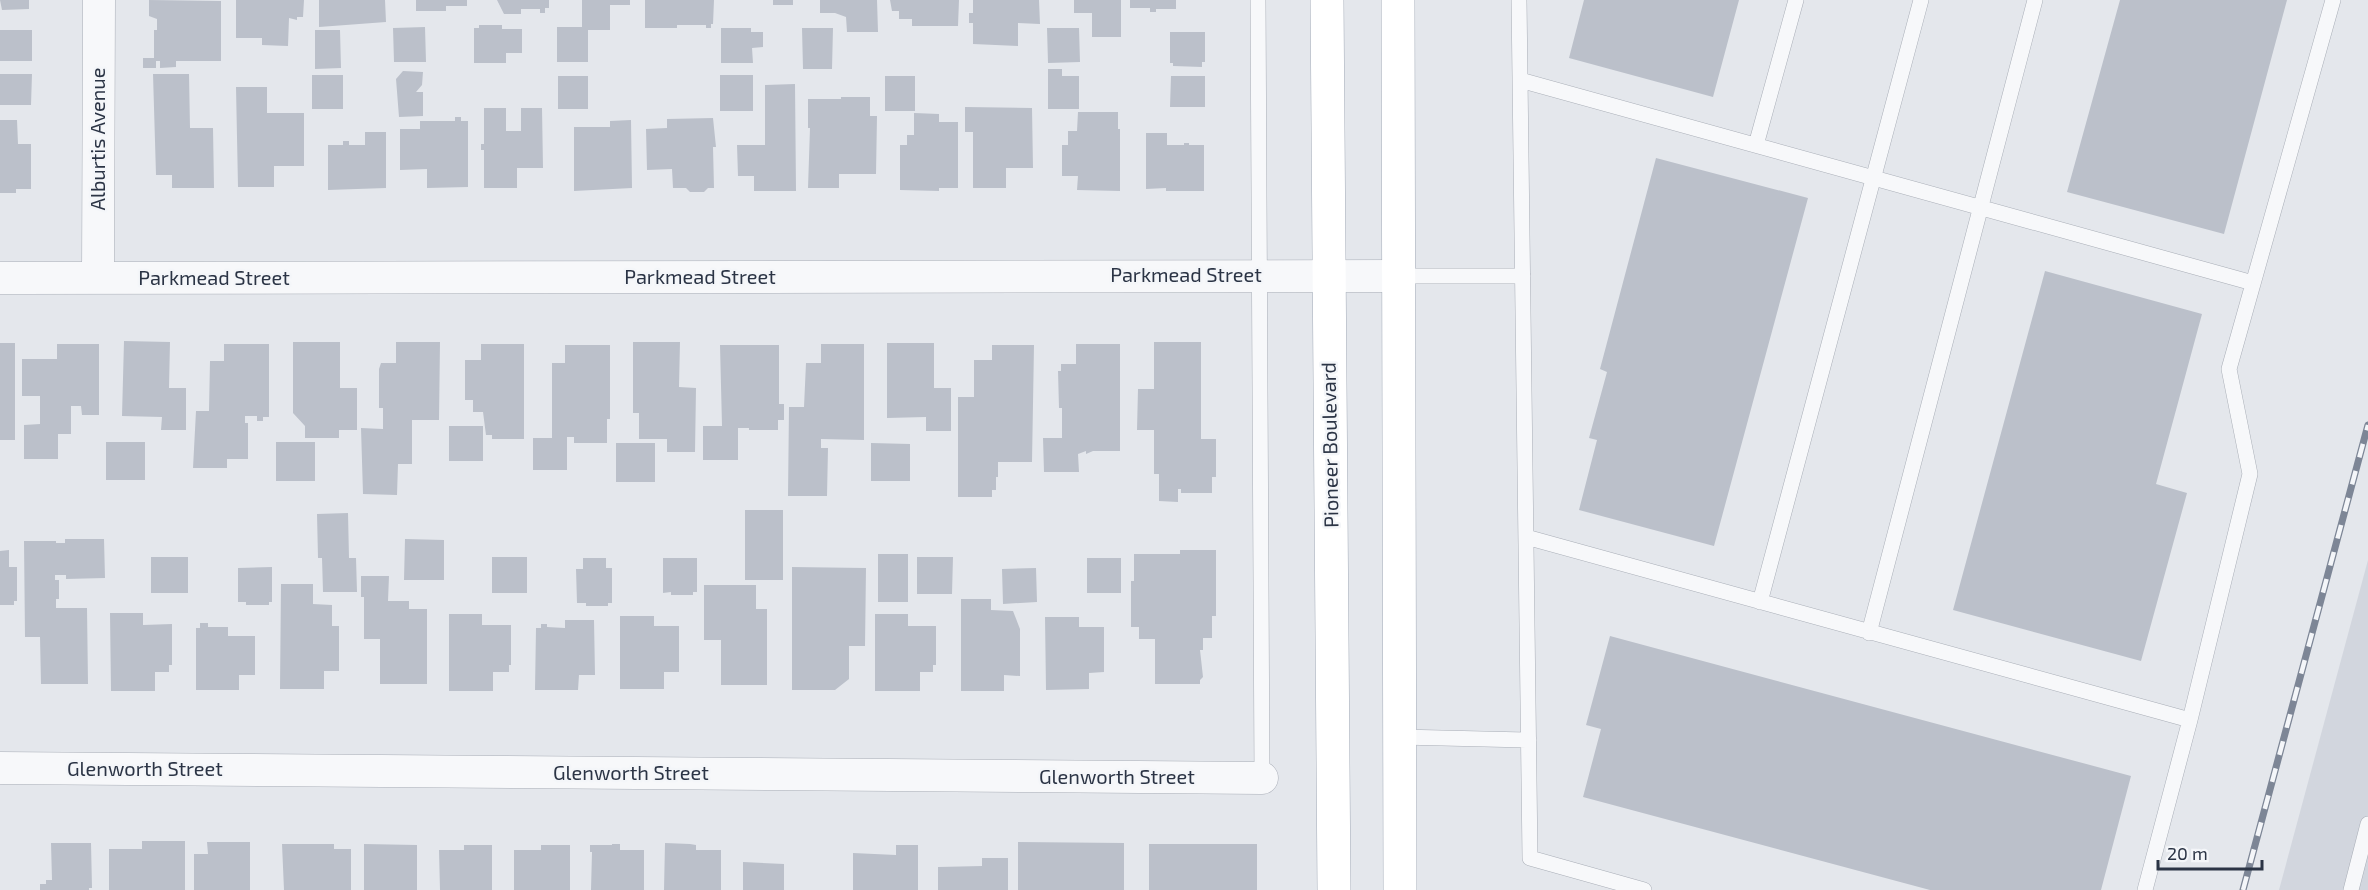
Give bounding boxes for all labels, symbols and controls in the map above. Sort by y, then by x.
street label: Alburtis Avenue [85,68,109,210]
street label: Parkmead Street [1110,262,1262,286]
street label: Parkmead Street [624,264,776,288]
street label: Parkmead Street [138,265,290,289]
street label: Pioneer Boulevard [1316,362,1342,528]
street label: Glenworth Street [67,756,223,780]
street label: Glenworth Street [553,760,709,784]
street label: Glenworth Street [1039,764,1195,788]
scale bar [2158,833,2262,871]
text: 20 m [2167,842,2208,864]

